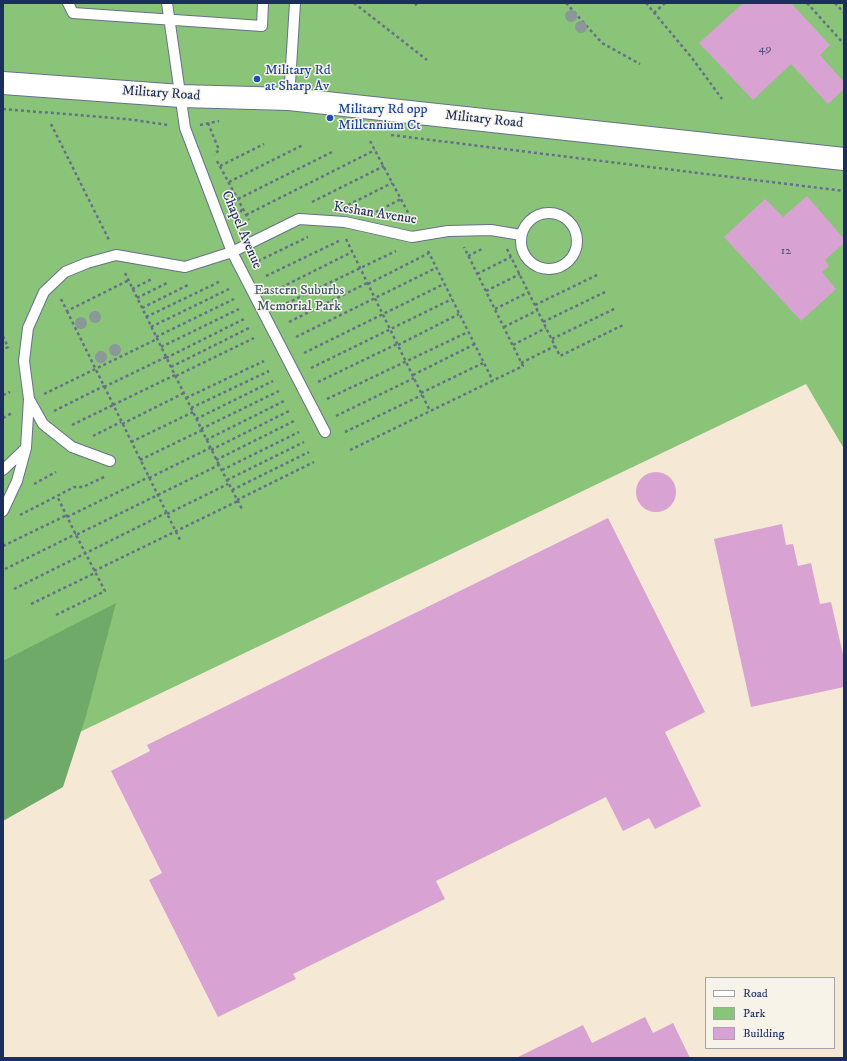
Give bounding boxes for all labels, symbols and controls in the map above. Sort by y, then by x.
house number: 49 [759,43,771,57]
place label: Military Rd at Sharp Av [265,63,331,96]
marker: Military Rd at Sharp Av [252,74,262,84]
street label: Military Road [121,83,201,105]
place label: Military Rd opp Millennium Ct [338,102,428,134]
street label: Military Road [444,108,524,132]
marker: Military Rd opp Millennium Ct [325,113,335,123]
street label: Chapel Avenue [217,189,265,271]
street label: Keshan Avenue [332,199,418,229]
house number: 12 [781,245,791,259]
park label: Eastern Suburbs Memorial Park [254,283,344,316]
legend [705,977,835,1049]
text: Road [743,986,768,1001]
text: Park [743,1006,765,1021]
text: Building [743,1026,784,1041]

